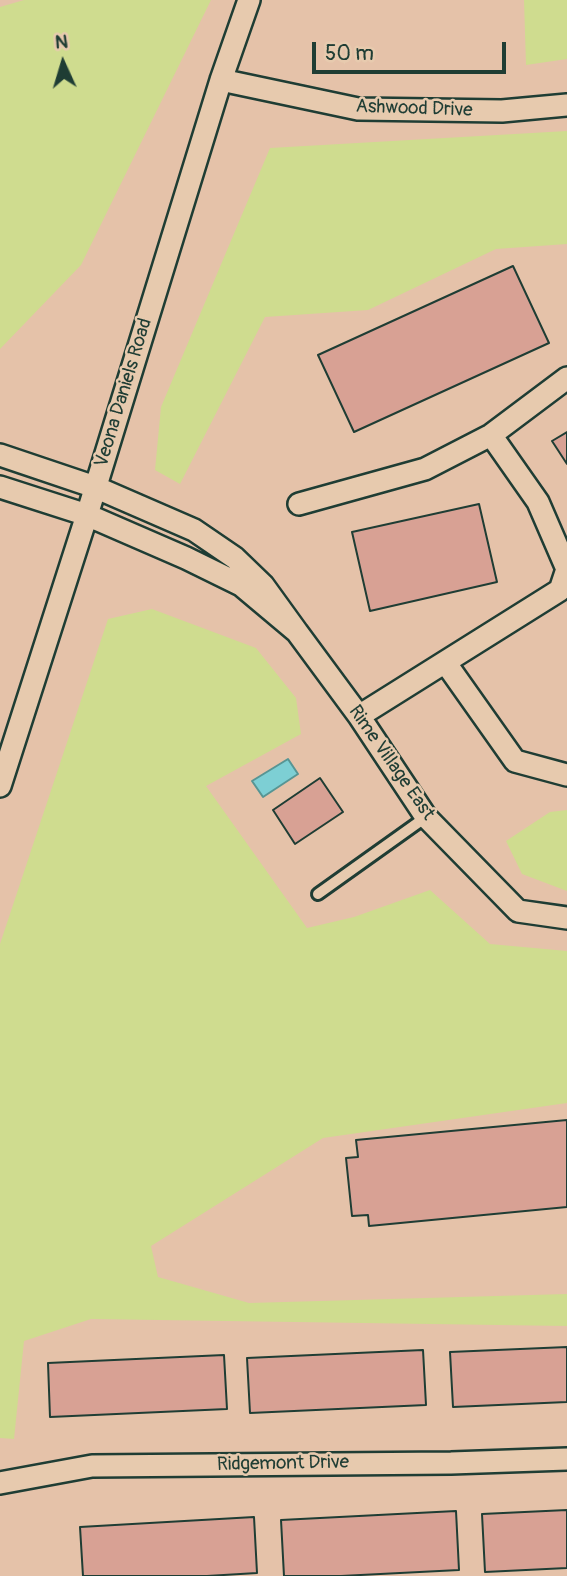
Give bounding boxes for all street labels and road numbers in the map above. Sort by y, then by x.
street label: Ashwood Drive [355,96,473,122]
street label: Veona Daniels Road [90,316,158,470]
street label: Rime Village East [343,701,439,825]
street label: Ridgemont Drive [217,1451,349,1477]

